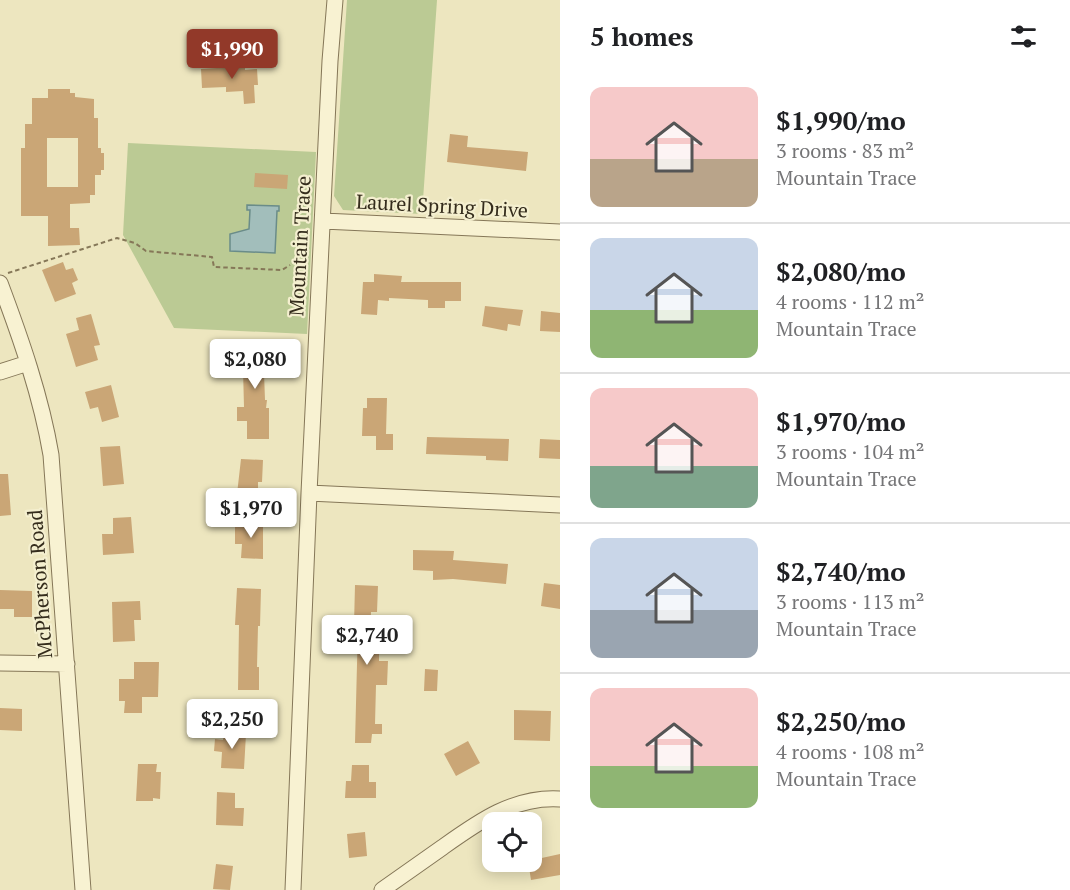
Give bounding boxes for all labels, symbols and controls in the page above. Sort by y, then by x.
text: 5 homes [590,19,694,53]
icon: filters [1007,20,1040,53]
pin: $1,990 [183,29,281,80]
text: $1,990 [201,35,263,62]
text: $1,990/mo [776,103,906,137]
icon: home [638,111,710,183]
text: 3 rooms · 83 m² [776,137,914,164]
text: Mountain Trace [776,164,917,191]
street label: Mountain Trace [282,175,317,317]
street label: Laurel Spring Drive [355,188,529,223]
text: $2,080/mo [776,254,906,288]
icon: home [638,262,710,334]
text: 4 rooms · 112 m² [776,288,924,315]
text: Mountain Trace [776,315,917,342]
pin: $2,080 [206,339,304,390]
text: $2,080 [224,345,286,372]
text: $1,970/mo [776,404,906,438]
icon: home [638,412,710,484]
text: 3 rooms · 104 m² [776,438,924,465]
text: Mountain Trace [776,465,917,492]
pin: $1,970 [202,488,300,539]
text: $1,970 [220,494,282,521]
street label: McPherson Road [21,509,58,659]
text: $2,740/mo [776,554,906,588]
icon: home [638,562,710,634]
text: 3 rooms · 113 m² [776,588,924,615]
pin: $2,740 [318,615,416,666]
text: Mountain Trace [776,615,917,642]
text: $2,740 [336,621,398,648]
pin: $2,250 [183,699,281,750]
text: $2,250/mo [776,704,906,738]
text: $2,250 [201,705,263,732]
icon: home [638,712,710,784]
text: 4 rooms · 108 m² [776,738,924,765]
text: Mountain Trace [776,765,917,792]
map controls [482,812,542,872]
button: locate [482,812,542,872]

